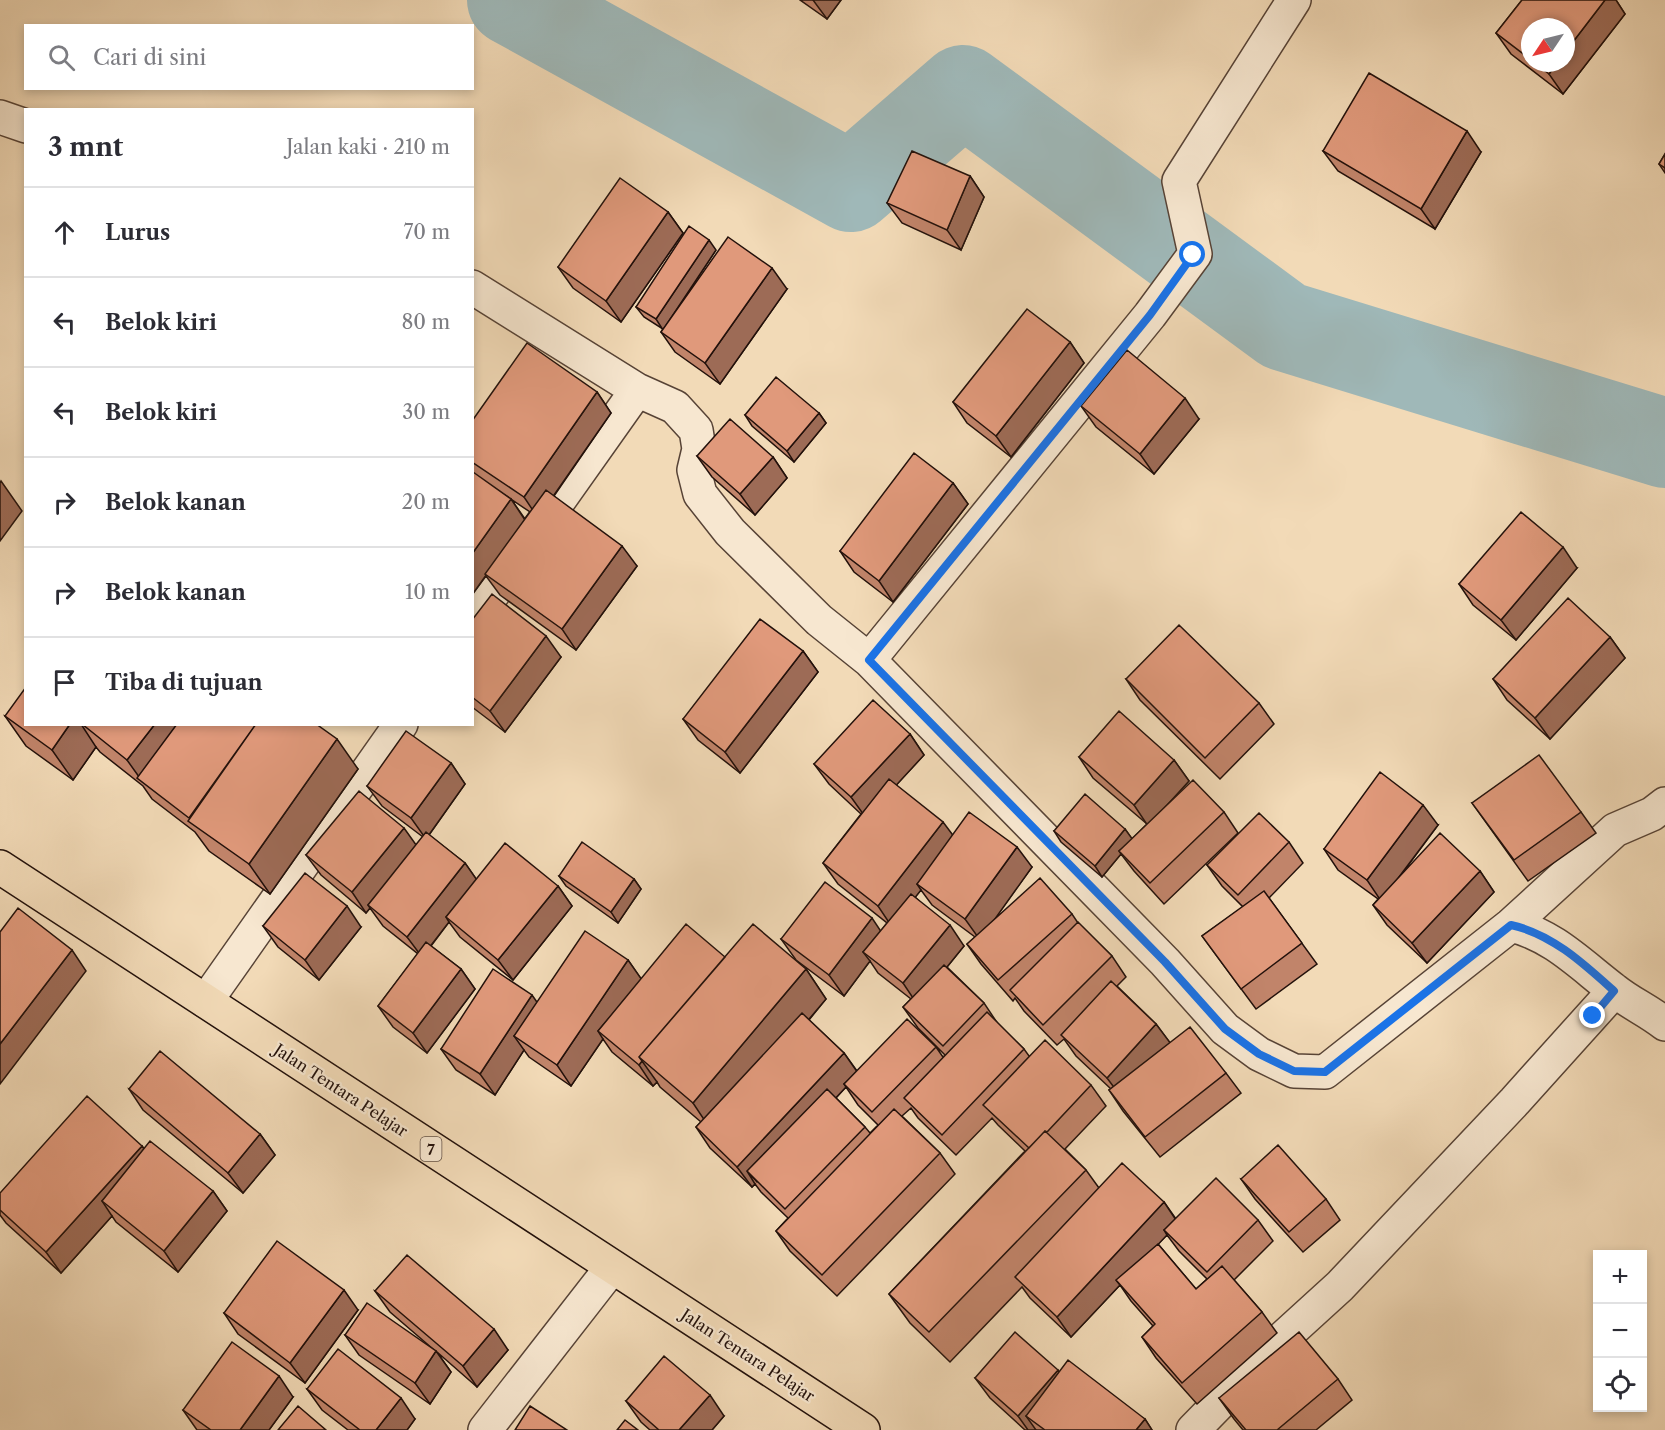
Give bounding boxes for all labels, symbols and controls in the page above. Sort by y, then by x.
north arrow [1521,18,1575,72]
search box [24,24,474,90]
icon: search [45,41,78,74]
text: Cari di sini [93,44,206,71]
text: 3 mnt [48,131,123,163]
text: Jalan kaki · 210 m [286,135,450,159]
icon: ahead [48,216,81,249]
text: Lurus [105,219,170,246]
text: 70 m [404,220,450,244]
route start [1179,241,1205,267]
icon: left [48,306,81,339]
text: Belok kiri [105,309,217,336]
text: 80 m [402,310,450,334]
icon: left [48,396,81,429]
text: Belok kiri [105,399,217,426]
text: 30 m [402,400,450,424]
icon: right [48,486,81,519]
text: Belok kanan [105,489,246,516]
text: 20 m [402,490,450,514]
icon: right [48,576,81,609]
text: Belok kanan [105,579,246,606]
text: 10 m [405,580,450,604]
icon: arrive [48,666,81,699]
text: Tiba di tujuan [105,669,263,696]
route end [1579,1002,1605,1028]
street label: Jalan Tentara Pelajar [268,1038,412,1141]
road number: 7 [420,1137,442,1161]
map controls [1593,1250,1647,1412]
button: + [1593,1250,1647,1304]
street label: Jalan Tentara Pelajar [675,1303,819,1406]
button: − [1593,1304,1647,1358]
button: locate [1593,1358,1647,1412]

